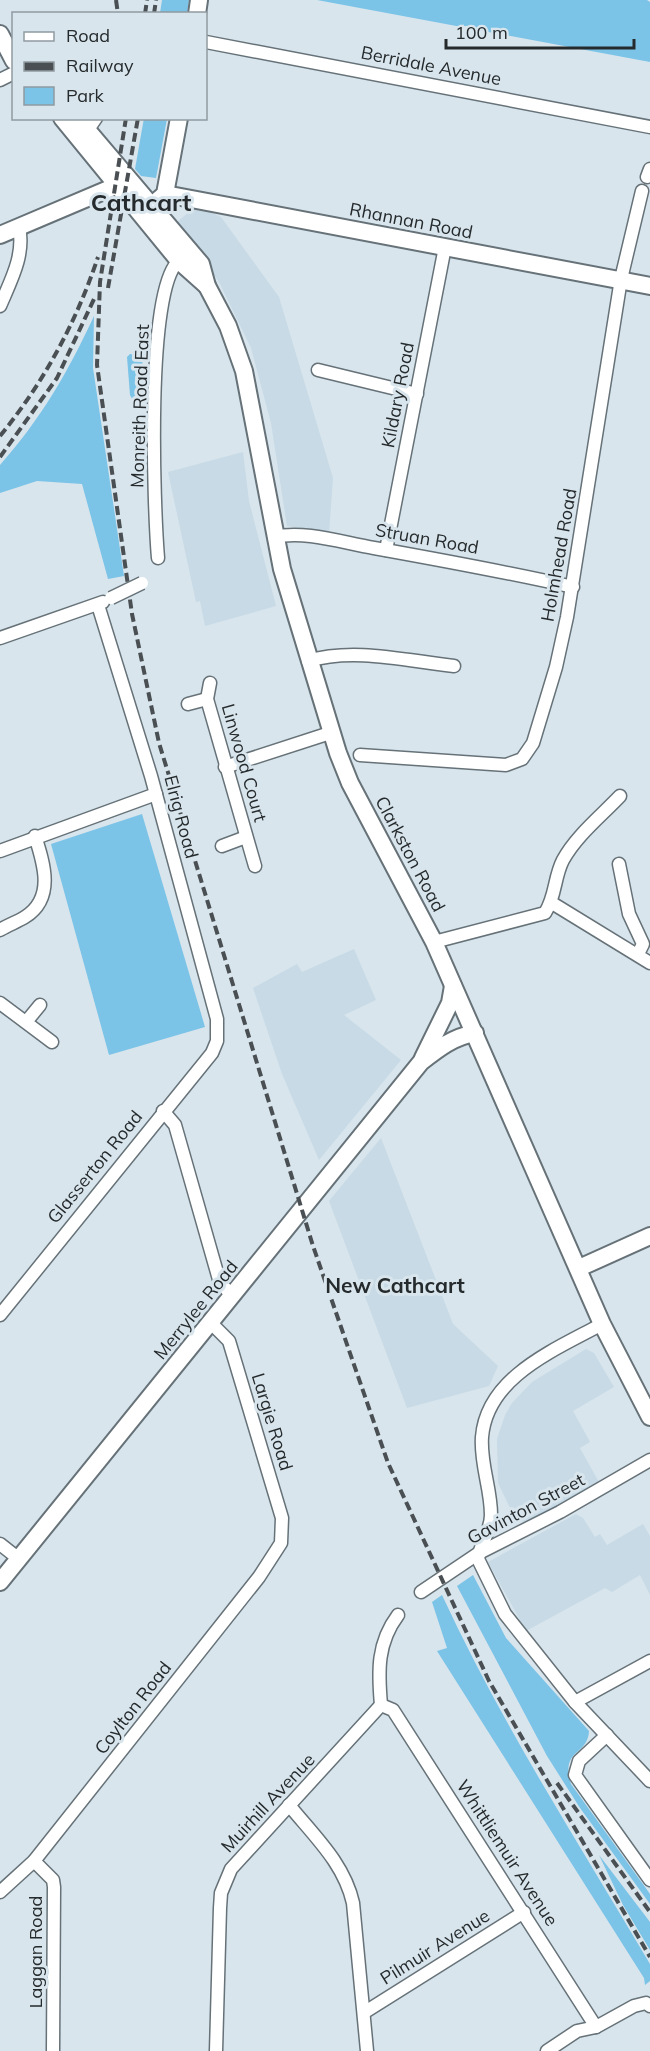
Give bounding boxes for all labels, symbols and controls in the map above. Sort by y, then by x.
legend [12,12,207,120]
scale bar [446,12,634,50]
text: 100 m [455,21,508,44]
text: Road [66,24,110,47]
street label: Berridale Avenue [359,41,503,90]
text: Railway [66,54,134,77]
text: Park [66,84,105,107]
district label: Cathcart [91,187,191,217]
street label: Rhannan Road [348,197,475,244]
street label: Monreith Road East [125,324,154,488]
street label: Kildary Road [376,340,419,450]
street label: Holmhead Road [535,486,582,623]
street label: Struan Road [374,518,481,559]
street label: Linwood Court [217,701,272,825]
street label: Elrig Road [159,773,204,861]
street label: Clarkston Road [370,792,451,916]
street label: Glasserton Road [42,1106,147,1228]
street label: Merrylee Road [149,1255,243,1364]
district label: New Cathcart [325,1272,465,1298]
street label: Largie Road [247,1370,298,1473]
street label: Gavinton Street [463,1468,588,1549]
street label: Coylton Road [89,1657,176,1759]
street label: Muirhill Avenue [216,1748,320,1857]
street label: Whittliemuir Avenue [451,1775,563,1930]
street label: Laggan Road [24,1896,47,2008]
street label: Pilmuir Avenue [376,1904,494,1989]

